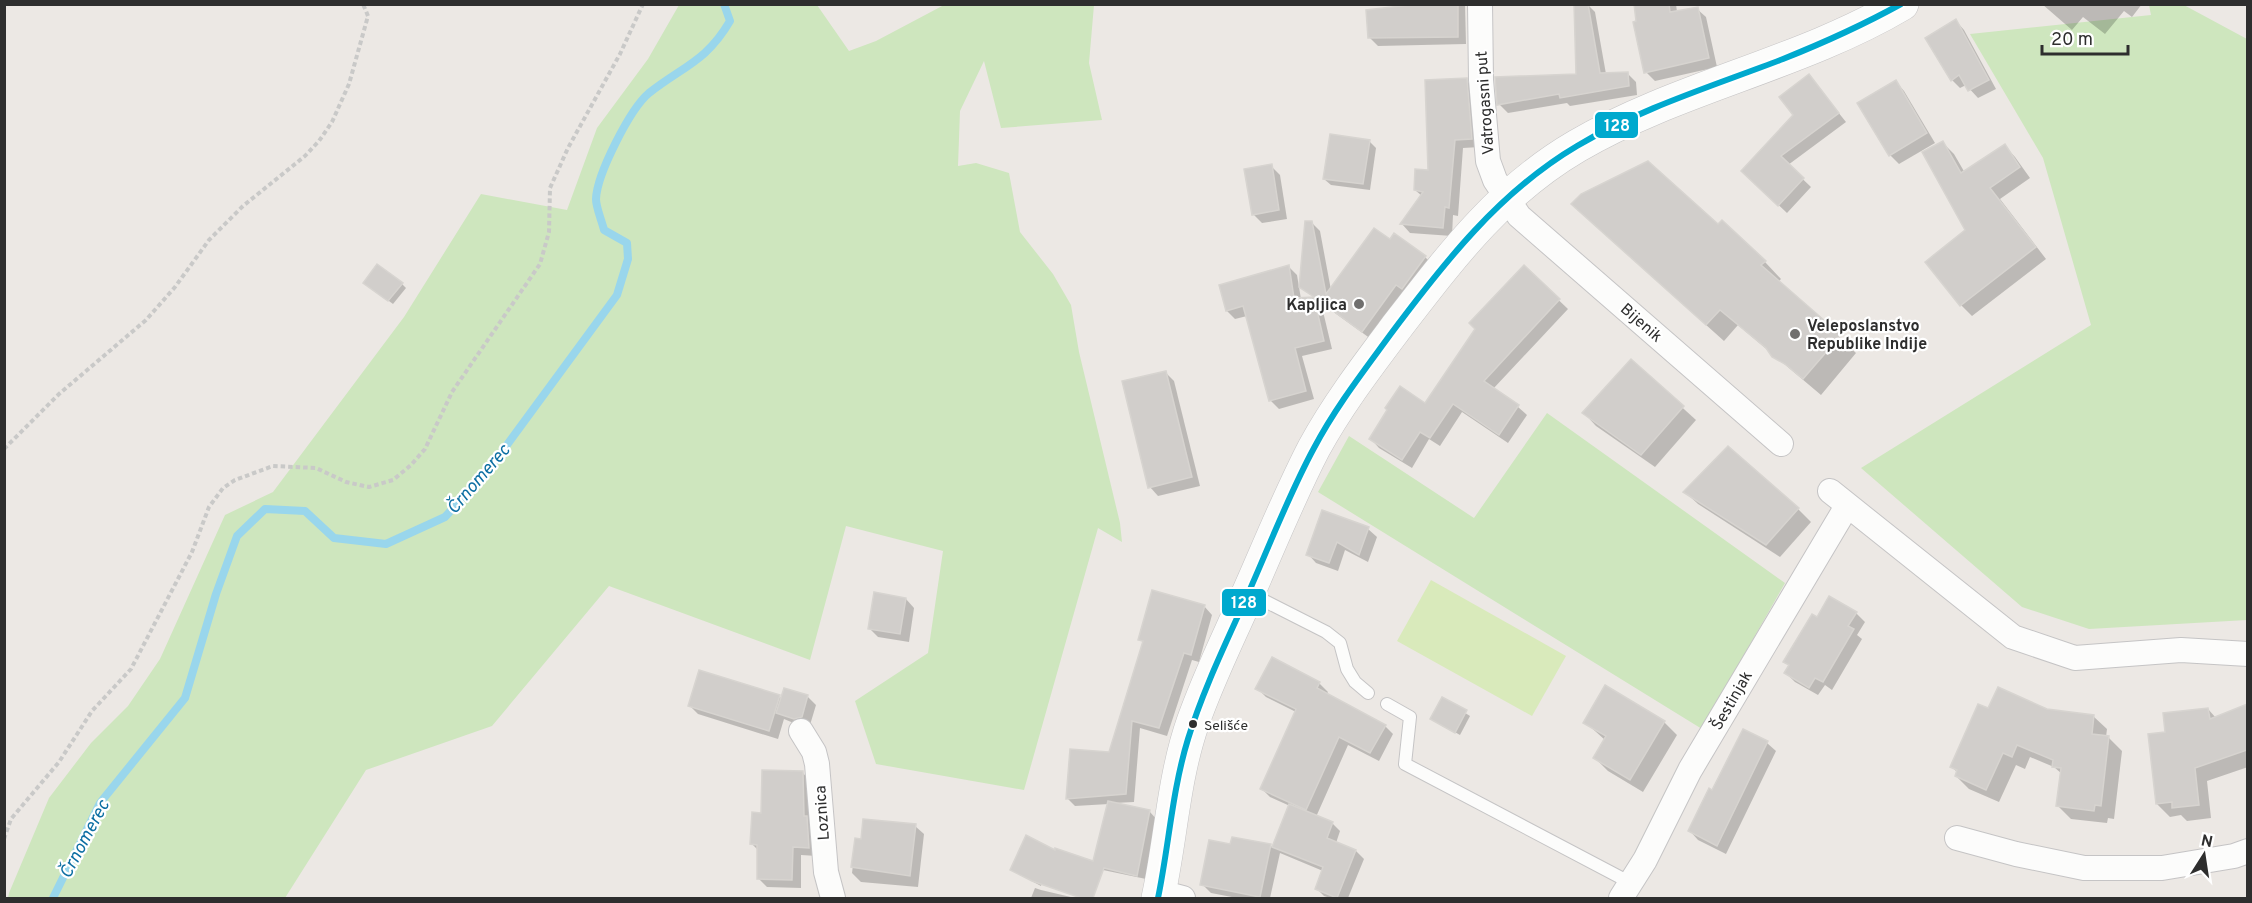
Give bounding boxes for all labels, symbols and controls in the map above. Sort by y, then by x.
scale bar [2042,18,2128,56]
text: 20 m [2051,29,2093,52]
street label: Vatrogasni put [1472,50,1500,155]
line badge: 128 [1594,111,1639,139]
text: 128 [1604,117,1630,137]
place label: Kapljica [1286,296,1347,316]
marker: Kapljica [1352,297,1366,311]
street label: Bijenik [1615,300,1666,347]
place label: Veleposlanstvo Republike Indije [1807,317,1927,355]
marker: Veleposlanstvo Republike Indije [1788,327,1802,341]
water label: Črnomerec [441,438,516,520]
line badge: 128 [1221,588,1267,617]
text: 128 [1231,594,1257,614]
street label: Šestinjak [1706,667,1758,734]
marker: Selišće [1187,718,1199,730]
place label: Selišće [1204,718,1248,735]
street label: Loznica [811,785,835,841]
water label: Črnomerec [53,795,116,883]
north arrow [2174,825,2234,885]
text: N [2199,831,2214,853]

